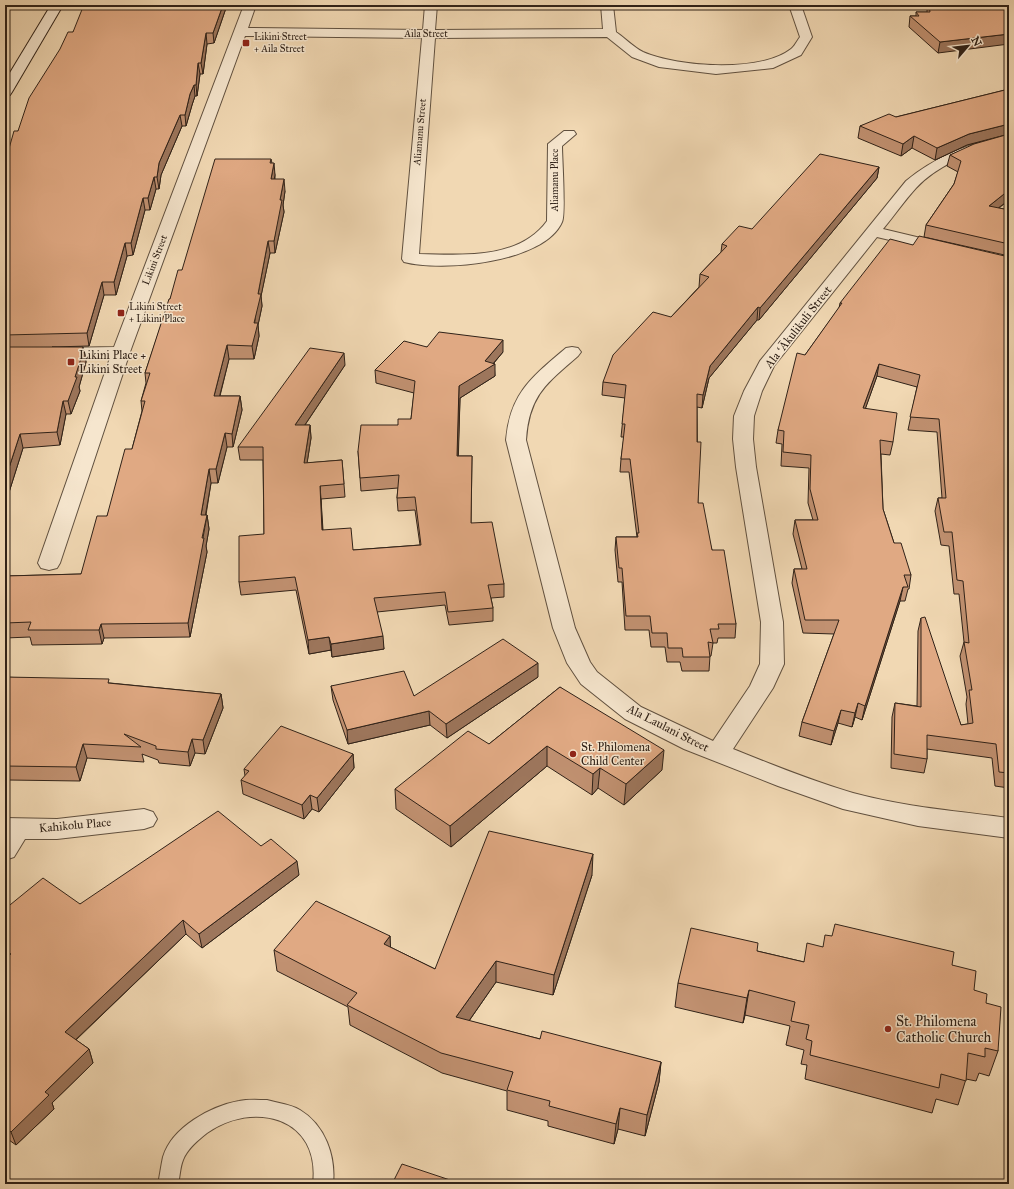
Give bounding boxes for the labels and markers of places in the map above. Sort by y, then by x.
place label: Likini Street + Aila Street [254,31,307,55]
marker: Likini Street + Aila Street [241,38,251,48]
place label: Likini Street + Likini Place [129,301,185,325]
marker: Likini Street + Likini Place [116,308,126,318]
place label: Likini Place + Likini Street [79,348,146,376]
marker: Likini Place + Likini Street [66,357,76,367]
place label: St. Philomena Child Center [581,740,651,768]
marker: St. Philomena Child Center [568,749,578,759]
place label: St. Philomena Catholic Church [896,1013,992,1046]
marker: St. Philomena Catholic Church [883,1024,893,1034]

